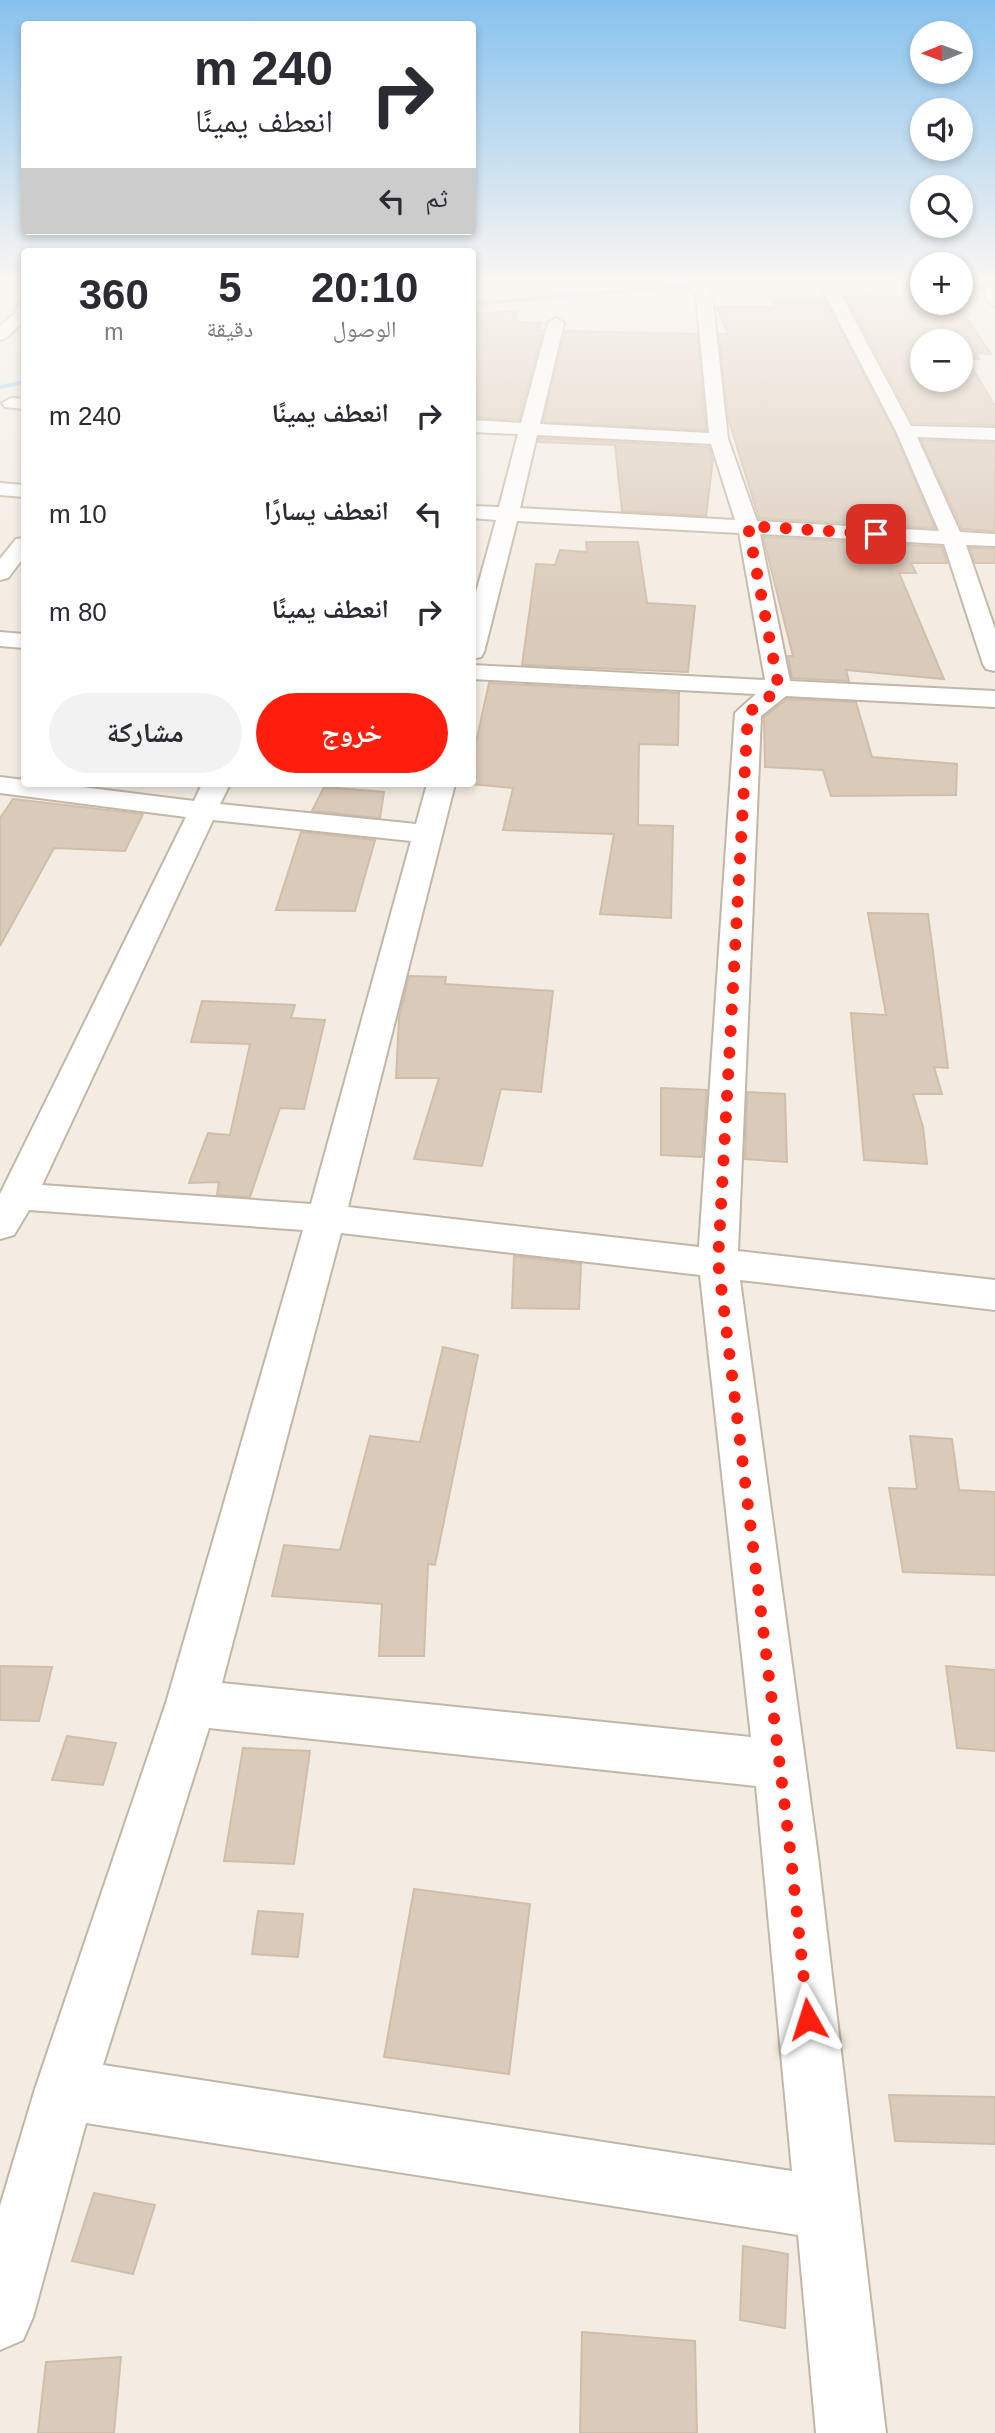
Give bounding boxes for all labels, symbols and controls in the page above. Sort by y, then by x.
north arrow [910,21,973,84]
map controls [910,21,973,392]
text: 240 m [194,41,333,95]
icon: right [357,49,448,140]
button: sound [910,98,973,161]
text: انعطف يمينًا [195,103,333,139]
button: search [910,175,973,238]
icon: left [373,182,411,220]
text: ثم [425,183,448,213]
button: + [910,252,973,315]
text: 5 [218,264,242,311]
text: 20:10 [311,264,418,311]
text: 360 [79,271,149,318]
text: دقيقة [206,316,253,342]
text: الوصول [333,316,396,342]
text: m [104,319,123,345]
button: − [910,329,973,392]
icon: right [410,397,448,435]
text: انعطف يمينًا [272,398,389,428]
text: 240 m [49,401,121,431]
icon: left [410,495,448,533]
text: انعطف يسارًا [264,496,389,526]
text: 10 m [49,499,107,529]
pin [846,504,906,564]
icon: arrive [857,515,895,553]
icon: right [410,593,448,631]
text: انعطف يمينًا [272,594,389,624]
text: 80 m [49,597,107,627]
button: مشاركة [49,693,242,773]
button: خروج [256,693,448,773]
position arrow [771,1982,845,2056]

